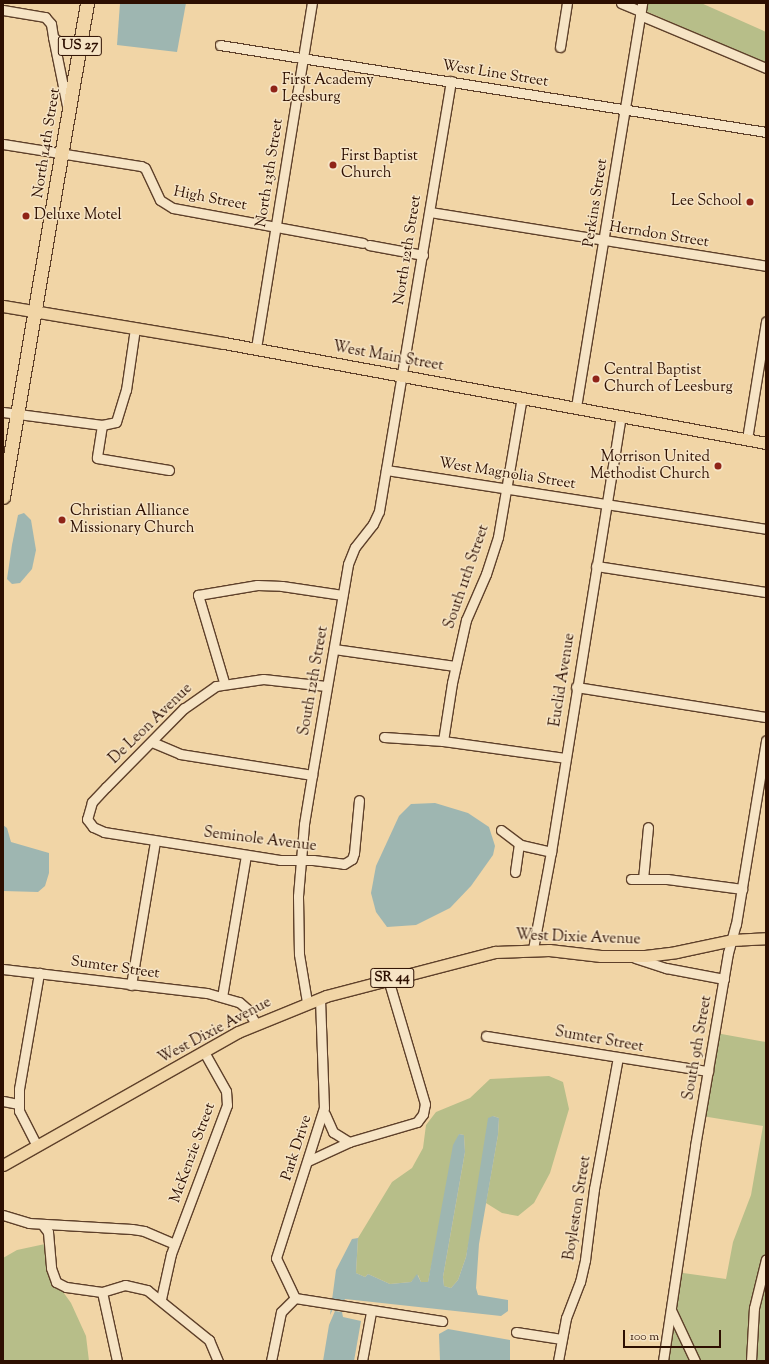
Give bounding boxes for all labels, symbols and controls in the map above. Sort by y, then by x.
road number: US 27 [57,34,103,58]
street label: West Line Street [441,57,549,91]
place label: First Academy Leesburg [282,71,374,106]
marker: First Academy Leesburg [269,84,279,94]
street label: North 14th Street [29,87,65,199]
street label: North 13th Street [253,117,287,229]
place label: First Baptist Church [341,147,418,182]
street label: Perkins Street [580,157,612,249]
marker: First Baptist Church [328,160,338,170]
street label: High Street [172,183,248,215]
place label: Lee School [671,193,742,211]
street label: North 12th Street [390,194,426,306]
marker: Lee School [745,197,755,207]
place label: Deluxe Motel [34,207,122,225]
marker: Deluxe Motel [21,211,31,221]
street label: Herndon Street [608,218,710,252]
street label: West Main Street [331,338,445,376]
place label: Central Baptist Church of Leesburg [604,361,733,396]
marker: Central Baptist Church of Leesburg [591,374,601,384]
place label: Morrison United Methodist Church [590,448,710,483]
street label: West Magnolia Street [437,454,577,494]
marker: Morrison United Methodist Church [713,461,723,471]
place label: Christian Alliance Missionary Church [70,502,195,537]
marker: Christian Alliance Missionary Church [57,515,67,525]
street label: South 11th Street [441,523,493,631]
street label: South 12th Street [296,625,332,737]
street label: Euclid Avenue [547,632,579,728]
street label: De Leon Avenue [106,680,196,768]
street label: Seminole Avenue [202,824,318,856]
street label: West Dixie Avenue [515,927,641,949]
street label: Sumter Street [69,953,161,983]
road number: SR 44 [370,966,414,990]
street label: West Dixie Avenue [155,994,275,1068]
street label: South 9th Street [680,994,716,1102]
street label: Sumter Street [553,1023,645,1057]
street label: McKenzie Street [167,1101,219,1205]
street label: Park Drive [278,1113,316,1183]
street label: Boyleston Street [561,1154,595,1262]
scale bar [625,1322,723,1348]
text: 100 m [630,1328,659,1346]

